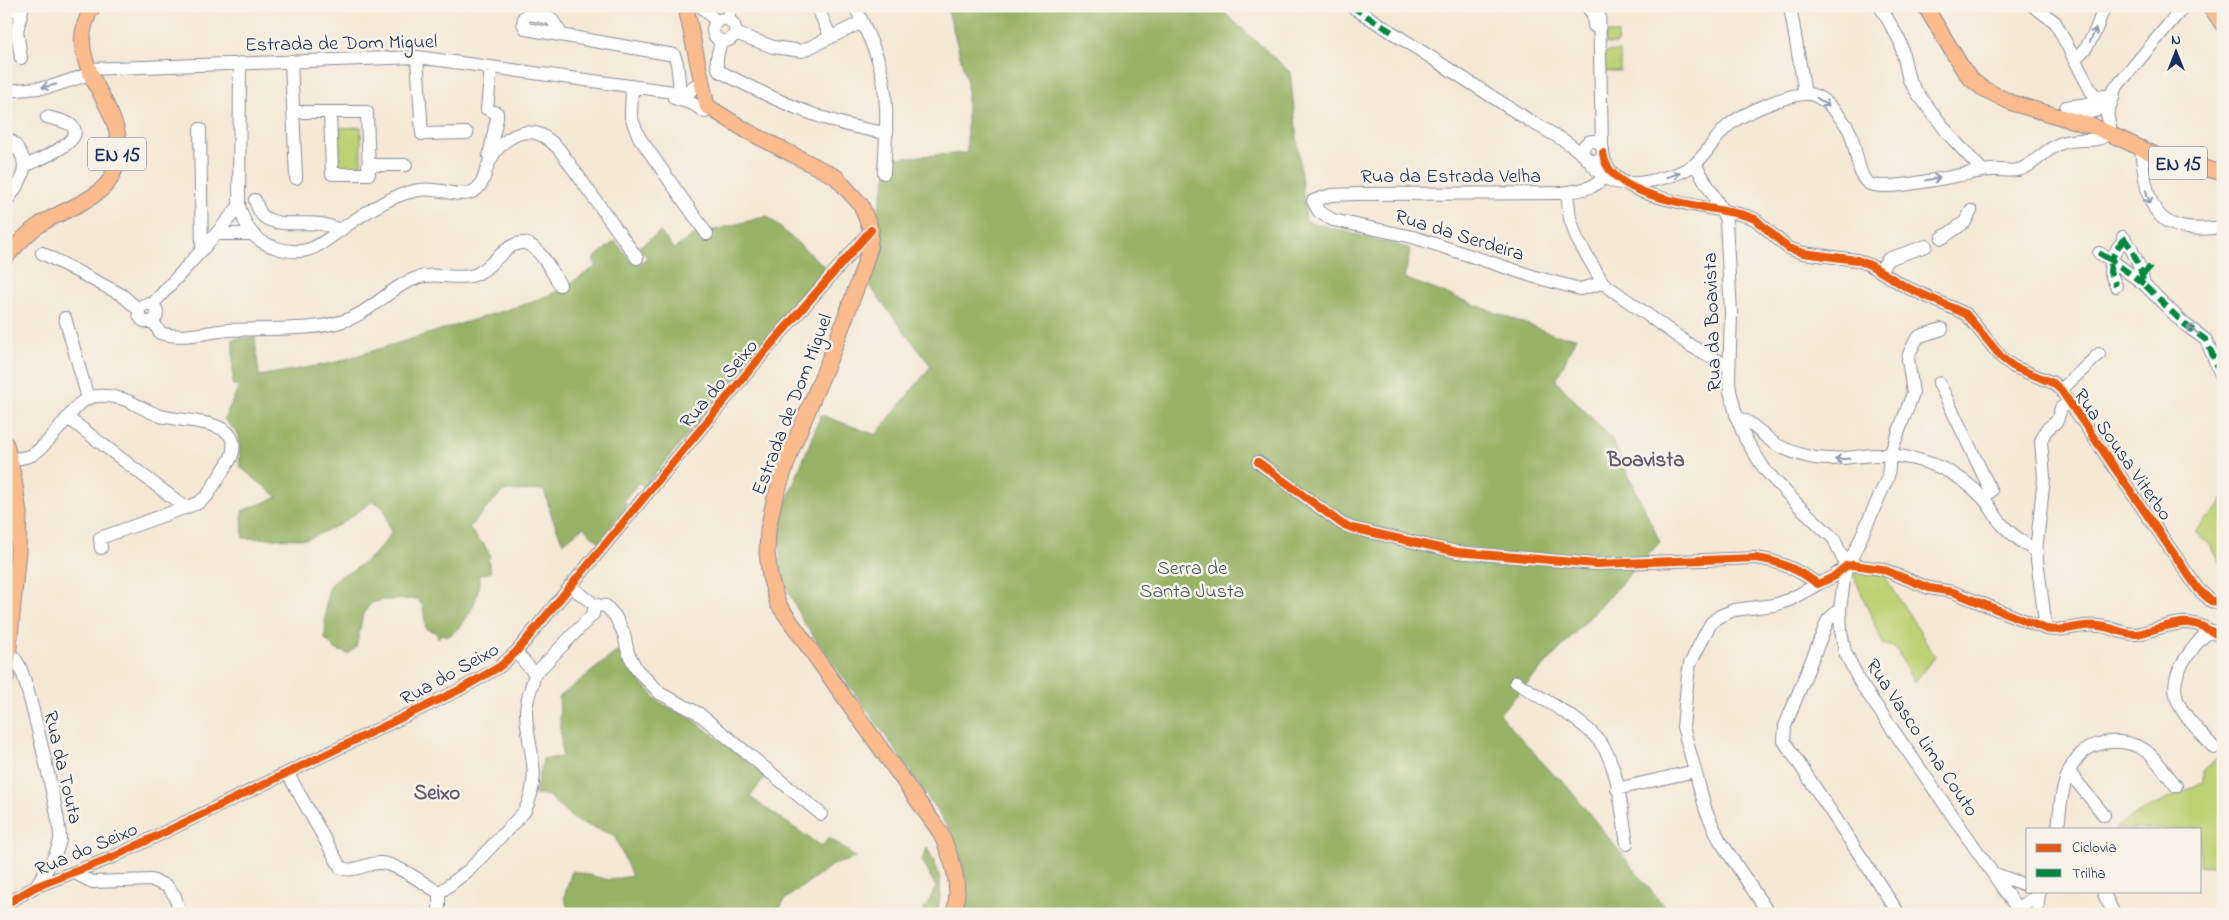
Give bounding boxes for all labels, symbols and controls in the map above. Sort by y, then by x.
street label: Estrada de Dom Miguel [245,28,437,62]
one-way arrow [2088,28,2098,43]
north arrow [2152,28,2202,78]
text: N [2171,30,2181,51]
one-way arrow [41,82,57,92]
one-way arrow [1816,97,1830,107]
road number: EN 15 [88,138,146,170]
road number: EN 15 [2149,146,2207,180]
street label: Rua da Estrada Velha [1361,163,1541,192]
one-way arrow [1664,170,1680,180]
one-way arrow [1925,174,1941,184]
one-way arrow [2144,188,2154,204]
street label: Rua da Serdeira [1391,203,1528,270]
street label: Rua da Boavista [1697,252,1730,392]
street label: Estrada de Dom Miguel [745,310,842,500]
one-way arrow [2186,325,2200,335]
street label: Rua do Seixo [674,334,766,436]
street label: Rua Sousa Viterbo [2065,383,2178,528]
district label: Boavista [1606,446,1685,476]
one-way arrow [1834,454,1850,464]
park label: Serra de Santa Justa [1140,555,1244,607]
street label: Rua do Seixo [395,636,505,714]
street label: Rua Vasco Lima Couto [1857,654,1985,823]
street label: Rua da Touta [34,708,89,827]
district label: Seixo [414,779,460,809]
street label: Rua do Seixo [31,816,143,885]
legend [2026,828,2202,892]
text: Ciclovia [2072,837,2117,859]
text: Trilha [2072,863,2106,885]

